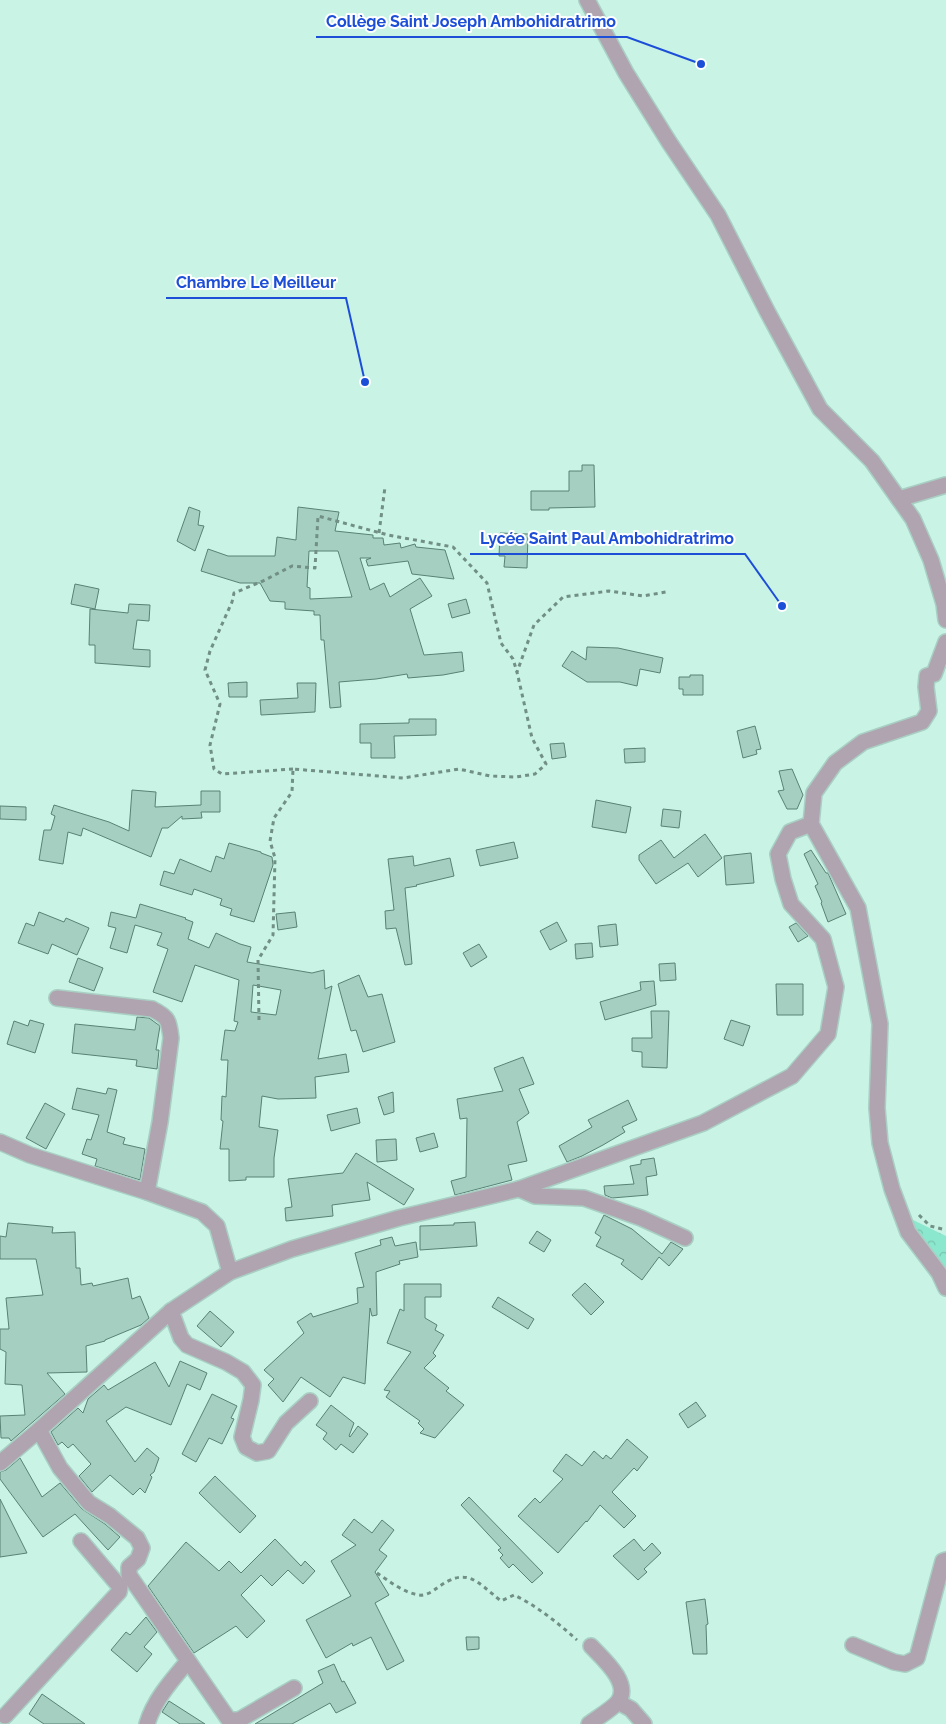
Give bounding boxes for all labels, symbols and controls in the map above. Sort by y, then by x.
callout: Collège Saint Joseph Ambohidratrimo [316,6,627,37]
text: Collège Saint Joseph Ambohidratrimo [326,12,616,31]
callout: Chambre Le Meilleur [166,267,346,298]
text: Chambre Le Meilleur [176,273,336,292]
callout: Lycée Saint Paul Ambohidratrimo [470,523,745,554]
text: Lycée Saint Paul Ambohidratrimo [480,529,734,548]

